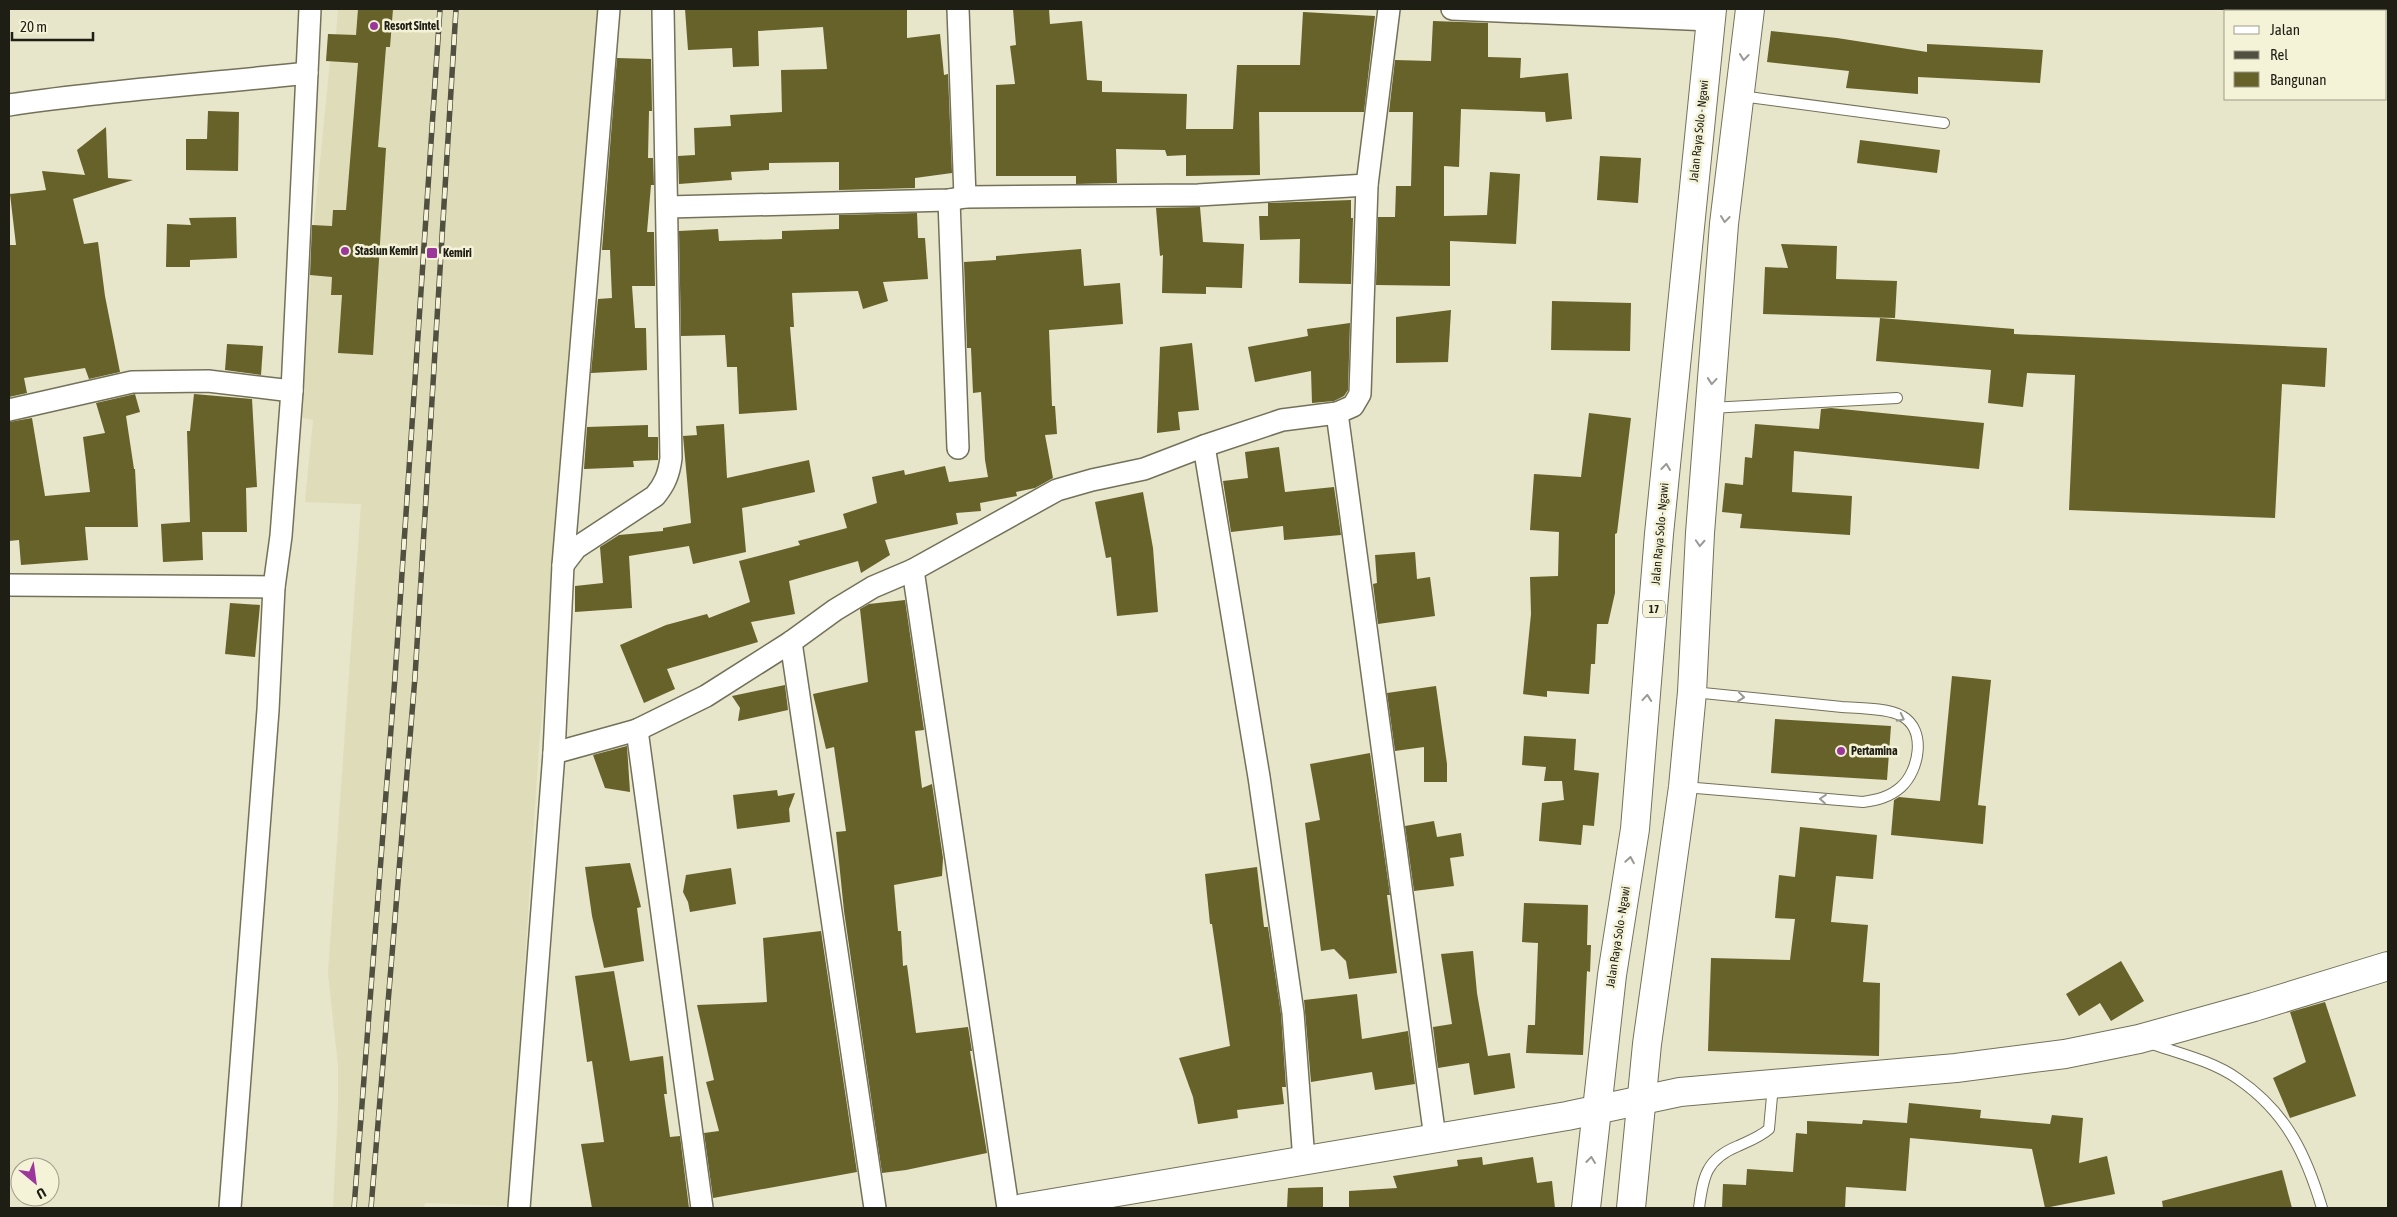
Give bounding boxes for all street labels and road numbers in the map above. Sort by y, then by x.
street label: Jalan Raya Solo - Ngawi [1687,79,1711,183]
street label: Jalan Raya Solo - Ngawi [1649,482,1671,586]
road number: 17 [1643,600,1665,618]
street label: Jalan Raya Solo - Ngawi [1603,885,1633,989]

